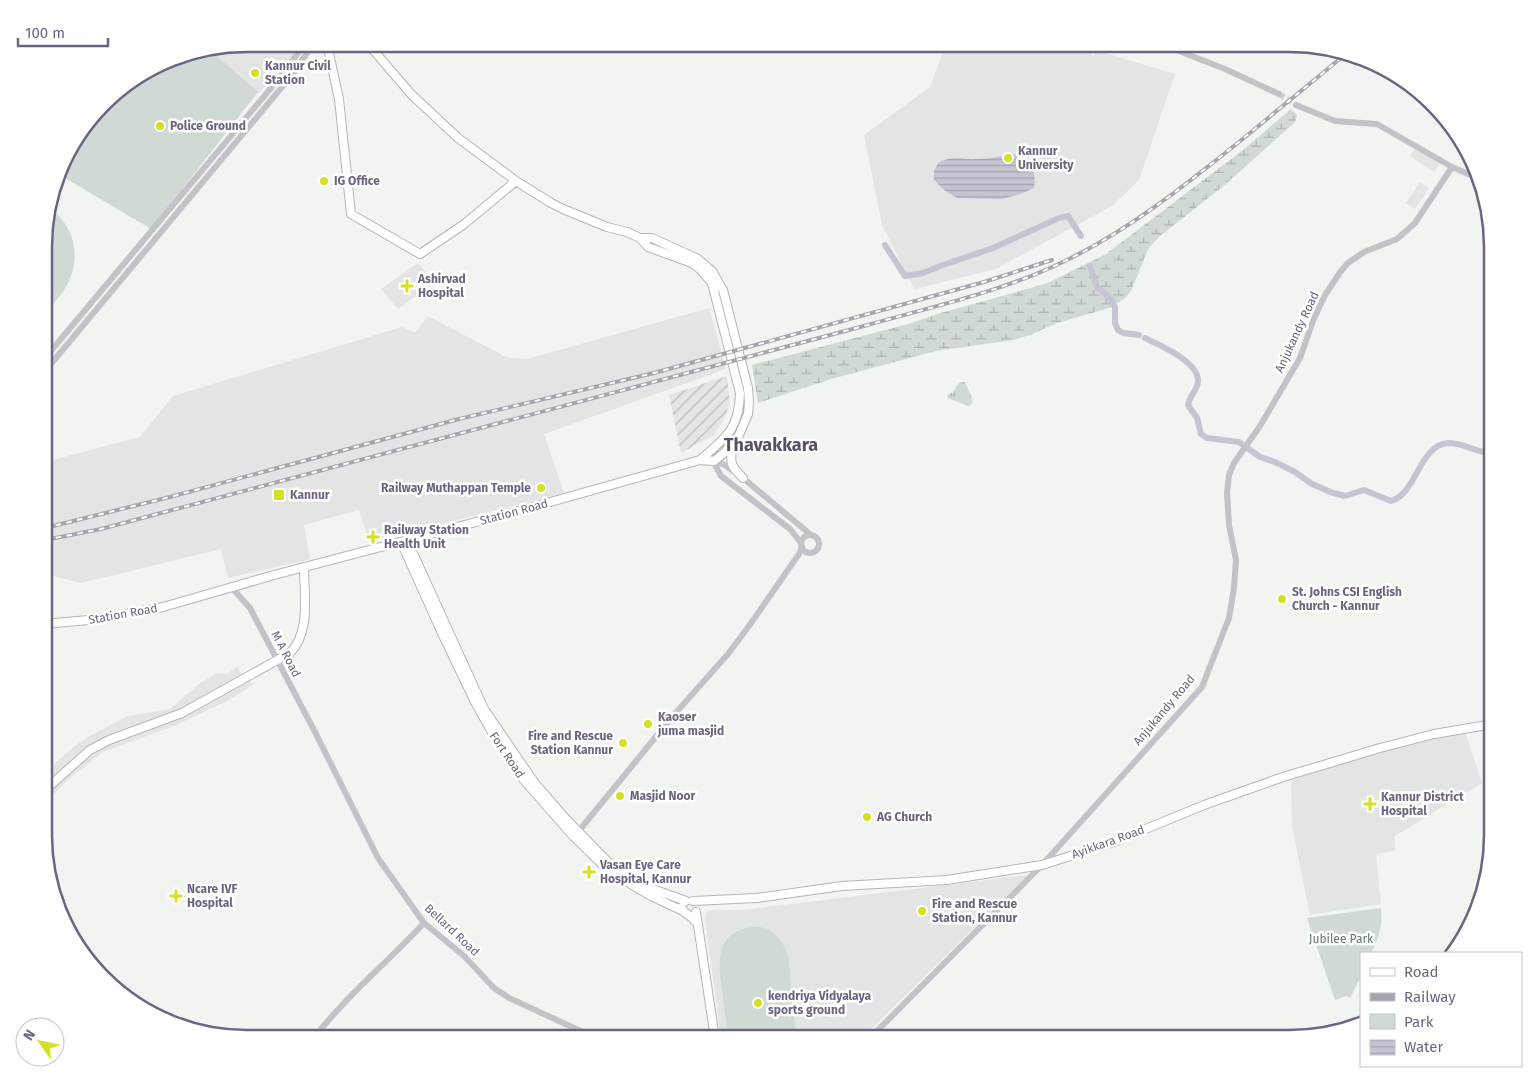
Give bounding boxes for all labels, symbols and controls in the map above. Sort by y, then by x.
scale bar [18,15,108,47]
text: 100 m [25,24,65,42]
place label: Kannur Civil Station [265,59,331,87]
marker: Kannur Civil Station [249,67,261,79]
place label: Police Ground [170,119,246,133]
marker: Police Ground [154,120,166,132]
place label: Kannur University [1018,144,1074,172]
marker: Kannur University [1002,152,1014,164]
place label: IG Office [334,174,380,188]
marker: IG Office [318,175,330,187]
place label: Ashirvad Hospital [417,272,466,300]
marker: Ashirvad Hospital [400,279,414,293]
street label: Anjukandy Road [1272,289,1322,375]
district label: Thavakkara [724,434,818,456]
place label: Railway Muthappan Temple [381,481,531,495]
marker: Railway Muthappan Temple [535,482,547,494]
marker: Kannur [272,488,286,502]
place label: Kannur [290,488,330,502]
street label: Station Road [478,496,550,528]
place label: Railway Station Health Unit [384,523,469,551]
marker: Railway Station Health Unit [366,530,380,544]
place label: St. Johns CSI English Church - Kannur [1292,585,1402,613]
marker: St. Johns CSI English Church - Kannur [1276,593,1288,605]
street label: Station Road [87,601,159,627]
street label: M A Road [268,628,304,680]
street label: Anjukandy Road [1130,672,1198,748]
place label: Kaoser juma masjid [657,710,724,738]
marker: Kaoser juma masjid [642,718,654,730]
street label: Fort Road [487,729,527,781]
place label: Fire and Rescue Station Kannur [528,729,613,757]
marker: Fire and Rescue Station Kannur [617,737,629,749]
place label: Masjid Noor [630,789,695,803]
marker: Masjid Noor [614,790,626,802]
place label: Kannur District Hospital [1381,790,1464,818]
marker: Kannur District Hospital [1363,797,1377,811]
place label: AG Church [876,810,932,824]
marker: AG Church [861,811,873,823]
street label: Ayikkara Road [1070,822,1146,862]
place label: Vasan Eye Care Hospital, Kannur [599,858,691,886]
marker: Vasan Eye Care Hospital, Kannur [582,865,596,879]
place label: Ncare IVF Hospital [187,882,237,910]
marker: Ncare IVF Hospital [169,889,183,903]
place label: Fire and Rescue Station, Kannur [932,897,1017,925]
street label: Bellard Road [422,901,482,959]
marker: Fire and Rescue Station, Kannur [916,905,928,917]
park label: Jubilee Park [1309,932,1374,946]
legend [1360,952,1522,1067]
text: Road [1404,963,1439,981]
text: Railway [1404,988,1456,1006]
place label: kendriya Vidyalaya sports ground [768,989,871,1017]
marker: kendriya Vidyalaya sports ground [752,997,764,1009]
text: Park [1404,1013,1434,1031]
north arrow [15,1017,65,1067]
text: N [20,1027,39,1044]
text: Water [1404,1038,1443,1056]

